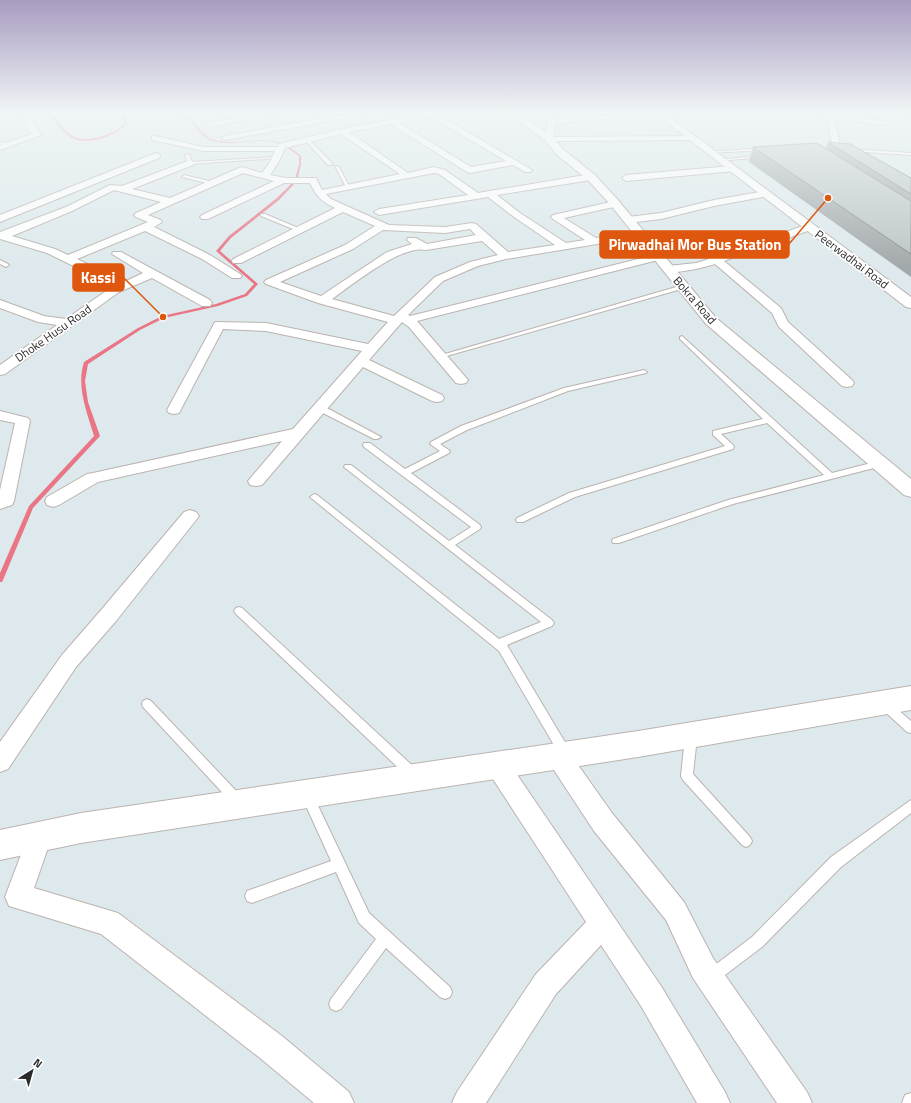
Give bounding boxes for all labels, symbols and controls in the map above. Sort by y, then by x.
street label: Peerwadhai Road [811,225,893,293]
callout: Pirwadhai Mor Bus Station [600,231,789,258]
text: Pirwadhai Mor Bus Station [608,233,782,256]
callout: Kassi [73,264,124,291]
text: Kassi [81,266,115,289]
street label: Bokra Road [669,272,721,328]
street label: Dhoke Husu Road [11,299,95,367]
north arrow [12,1051,52,1091]
text: N [30,1054,46,1072]

